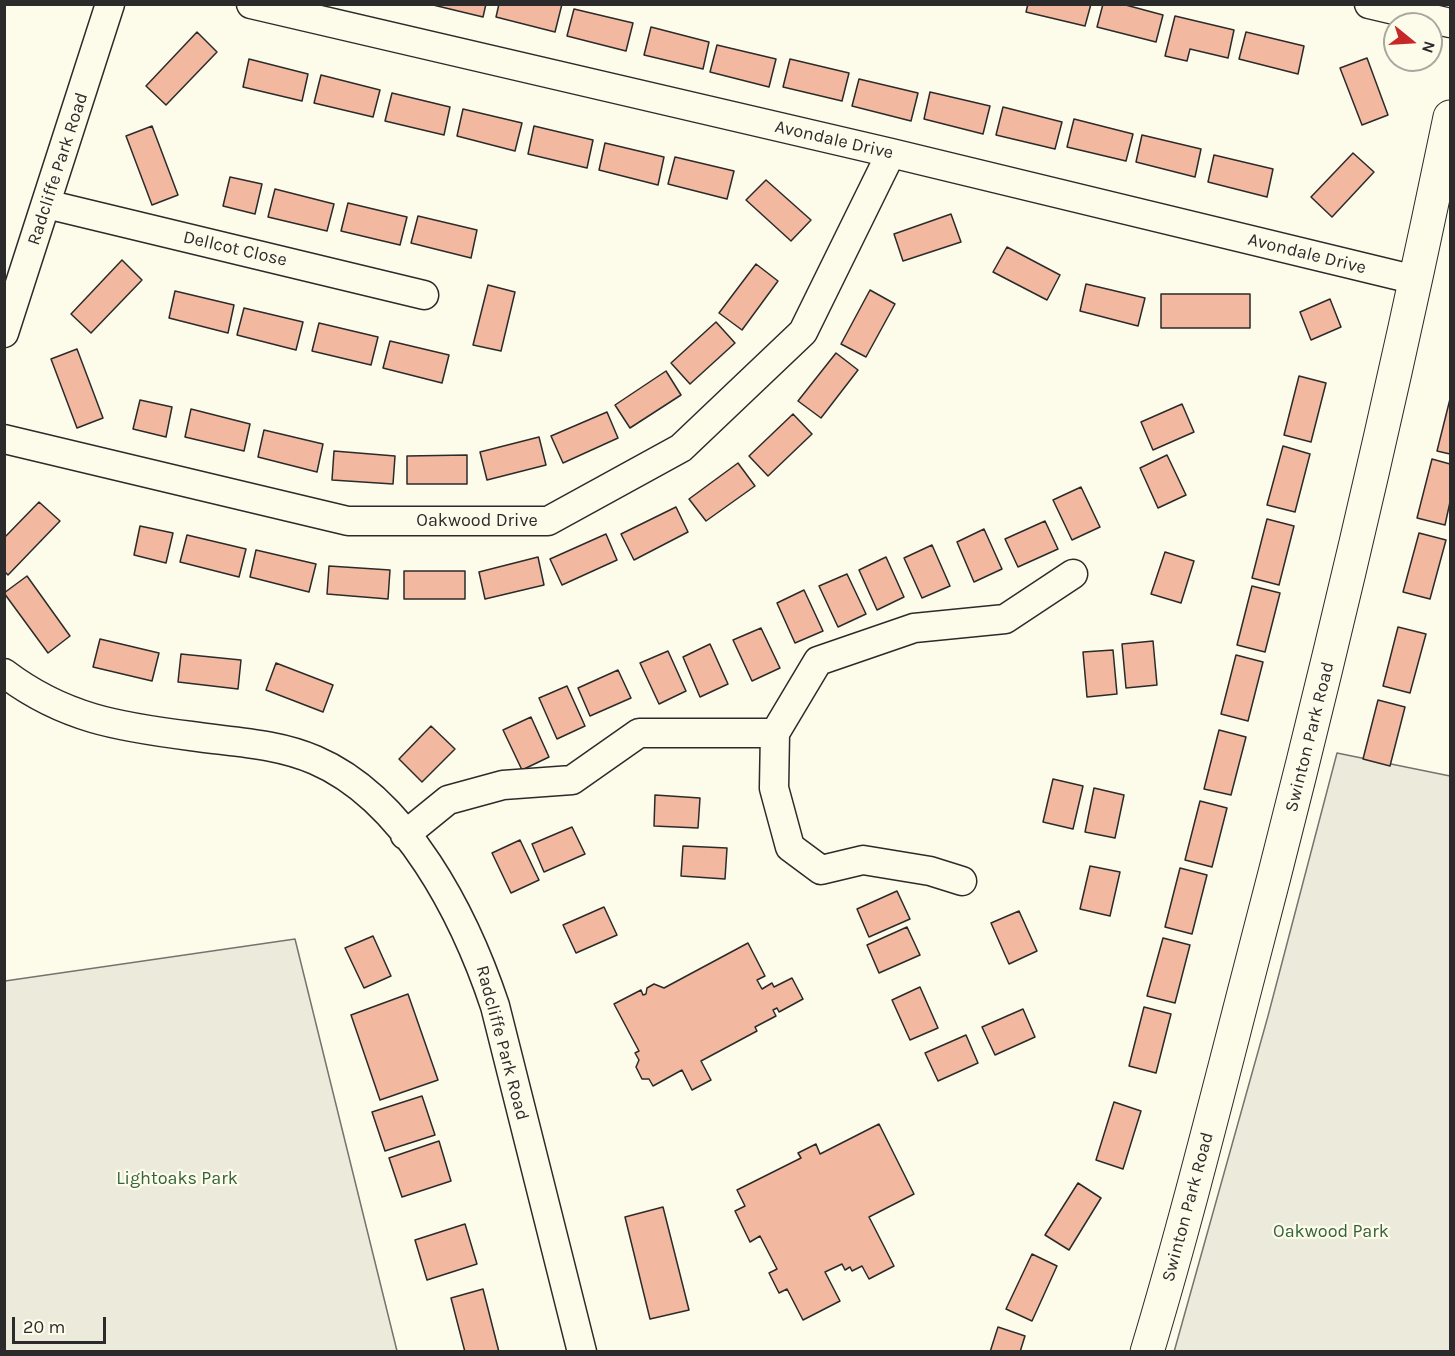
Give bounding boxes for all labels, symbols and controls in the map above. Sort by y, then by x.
north arrow [1383,12,1443,72]
text: N [1418,39,1440,55]
street label: Radcliffe Park Road [23,90,93,248]
street label: Avondale Drive [773,116,895,164]
street label: Dellcot Close [181,227,289,271]
street label: Avondale Drive [1246,229,1368,279]
street label: Oakwood Drive [416,510,538,532]
street label: Swinton Park Road [1281,660,1339,814]
street label: Radcliffe Park Road [471,963,533,1123]
street label: Swinton Park Road [1158,1130,1218,1284]
park label: Lightoaks Park [116,1168,238,1190]
park label: Oakwood Park [1273,1221,1389,1243]
scale bar [15,1305,110,1343]
text: 20 m [23,1316,65,1338]

